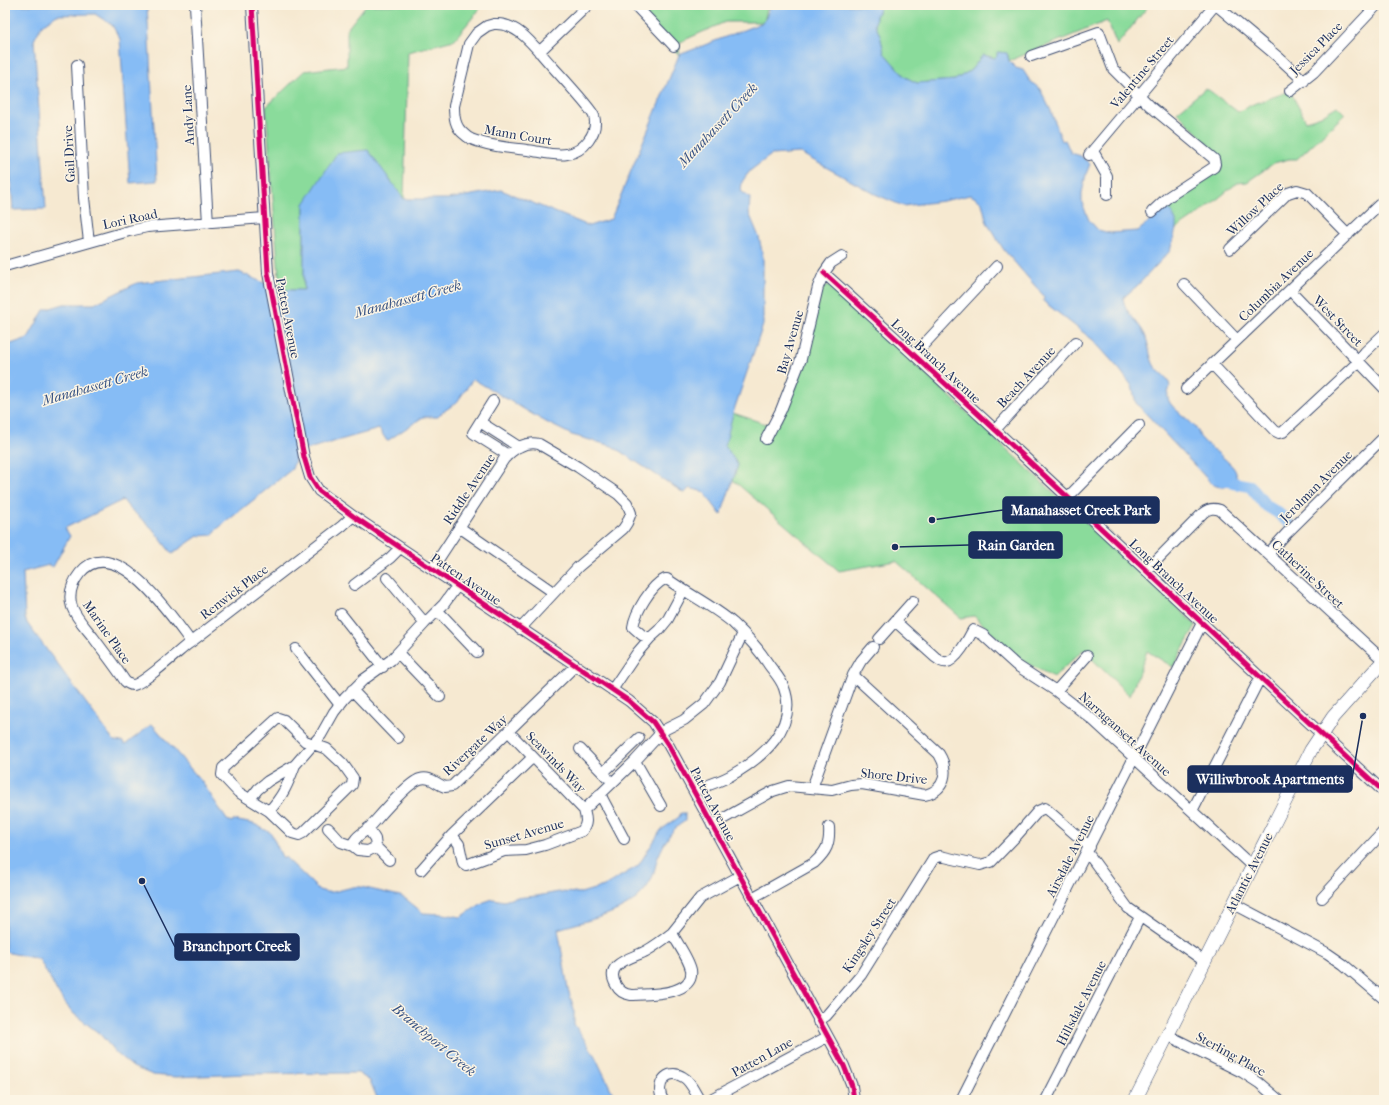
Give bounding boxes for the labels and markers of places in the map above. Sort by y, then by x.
callout: Manahasset Creek Park [1003,497,1159,523]
callout: Rain Garden [969,532,1062,558]
callout: Williwbrook Apartments [1188,766,1352,792]
callout: Branchport Creek [175,934,299,960]

